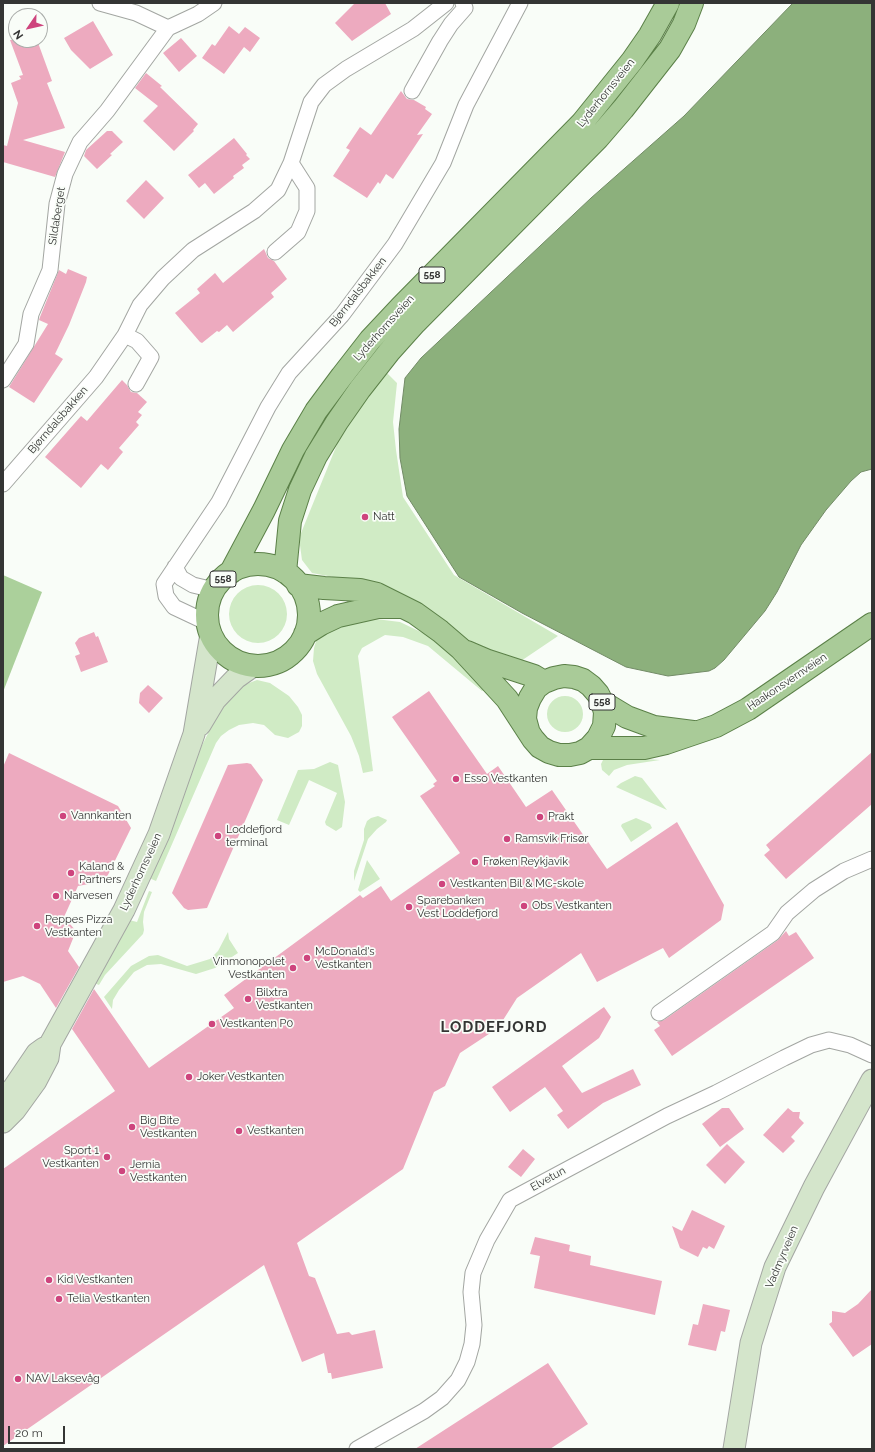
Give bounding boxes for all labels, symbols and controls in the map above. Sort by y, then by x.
north arrow [8,8,48,48]
text: N [11,27,26,42]
street label: Lyderhornsveien [574,56,638,130]
street label: Sildaberget [46,186,68,246]
street label: Bjørndalsbakken [327,255,389,329]
road number: 558 [419,267,445,283]
street label: Lyderhornsveien [351,292,417,364]
street label: Bjørndalsbakken [25,384,91,456]
place label: Natt [373,510,395,524]
marker: Natt [360,512,370,522]
road number: 558 [210,571,236,587]
street label: Haakonsvernveien [745,650,829,714]
road number: 558 [589,694,615,710]
place label: Esso Vestkanten [464,772,547,786]
marker: Esso Vestkanten [451,774,461,784]
place label: Vannkanten [71,809,131,823]
place label: Prakt [548,810,574,824]
marker: Vannkanten [58,811,68,821]
marker: Prakt [535,812,545,822]
place label: Loddefjord terminal [226,823,282,849]
street label: Lyderhornsveien [117,831,165,913]
marker: Loddefjord terminal [213,831,223,841]
place label: Ramsvik Frisør [515,832,588,846]
marker: Ramsvik Frisør [502,834,512,844]
place label: Frøken Reykjavik [483,855,568,869]
marker: Frøken Reykjavik [470,857,480,867]
place label: Kaland & Partners [79,860,124,886]
marker: Kaland & Partners [66,868,76,878]
place label: Vestkanten Bil & MC-skole [450,877,584,891]
marker: Vestkanten Bil & MC-skole [437,879,447,889]
place label: Narvesen [64,889,113,903]
marker: Narvesen [51,891,61,901]
place label: Sparebanken Vest Loddefjord [417,894,498,920]
place label: Obs Vestkanten [532,899,612,913]
marker: Obs Vestkanten [519,901,529,911]
marker: Sparebanken Vest Loddefjord [404,902,414,912]
place label: Peppes Pizza Vestkanten [45,913,112,939]
marker: Peppes Pizza Vestkanten [32,921,42,931]
place label: McDonald's Vestkanten [315,945,375,971]
marker: McDonald's Vestkanten [302,953,312,963]
place label: Vinmonopolet Vestkanten [213,955,285,981]
marker: Vinmonopolet Vestkanten [288,963,298,973]
place label: Bilxtra Vestkanten [256,986,313,1012]
marker: Bilxtra Vestkanten [243,994,253,1004]
place label: Vestkanten P0 [220,1017,293,1031]
district label: LODDEFJORD [441,1018,547,1036]
marker: Vestkanten P0 [207,1019,217,1029]
place label: Joker Vestkanten [197,1070,284,1084]
marker: Joker Vestkanten [184,1072,194,1082]
place label: Big Bite Vestkanten [140,1114,197,1140]
marker: Big Bite Vestkanten [127,1122,137,1132]
place label: Vestkanten [247,1124,304,1138]
marker: Vestkanten [234,1126,244,1136]
place label: Sport 1 Vestkanten [42,1144,99,1170]
marker: Sport 1 Vestkanten [102,1152,112,1162]
place label: Jernia Vestkanten [130,1158,187,1184]
street label: Elvetun [528,1164,568,1194]
marker: Jernia Vestkanten [117,1166,127,1176]
street label: Vadmyrveien [763,1224,801,1290]
place label: Kid Vestkanten [57,1273,133,1287]
marker: Kid Vestkanten [44,1275,54,1285]
place label: Telia Vestkanten [67,1292,150,1306]
marker: Telia Vestkanten [54,1294,64,1304]
place label: NAV Laksevåg [26,1372,100,1386]
marker: NAV Laksevåg [13,1374,23,1384]
scale bar [10,1418,67,1444]
text: 20 m [15,1426,43,1440]

